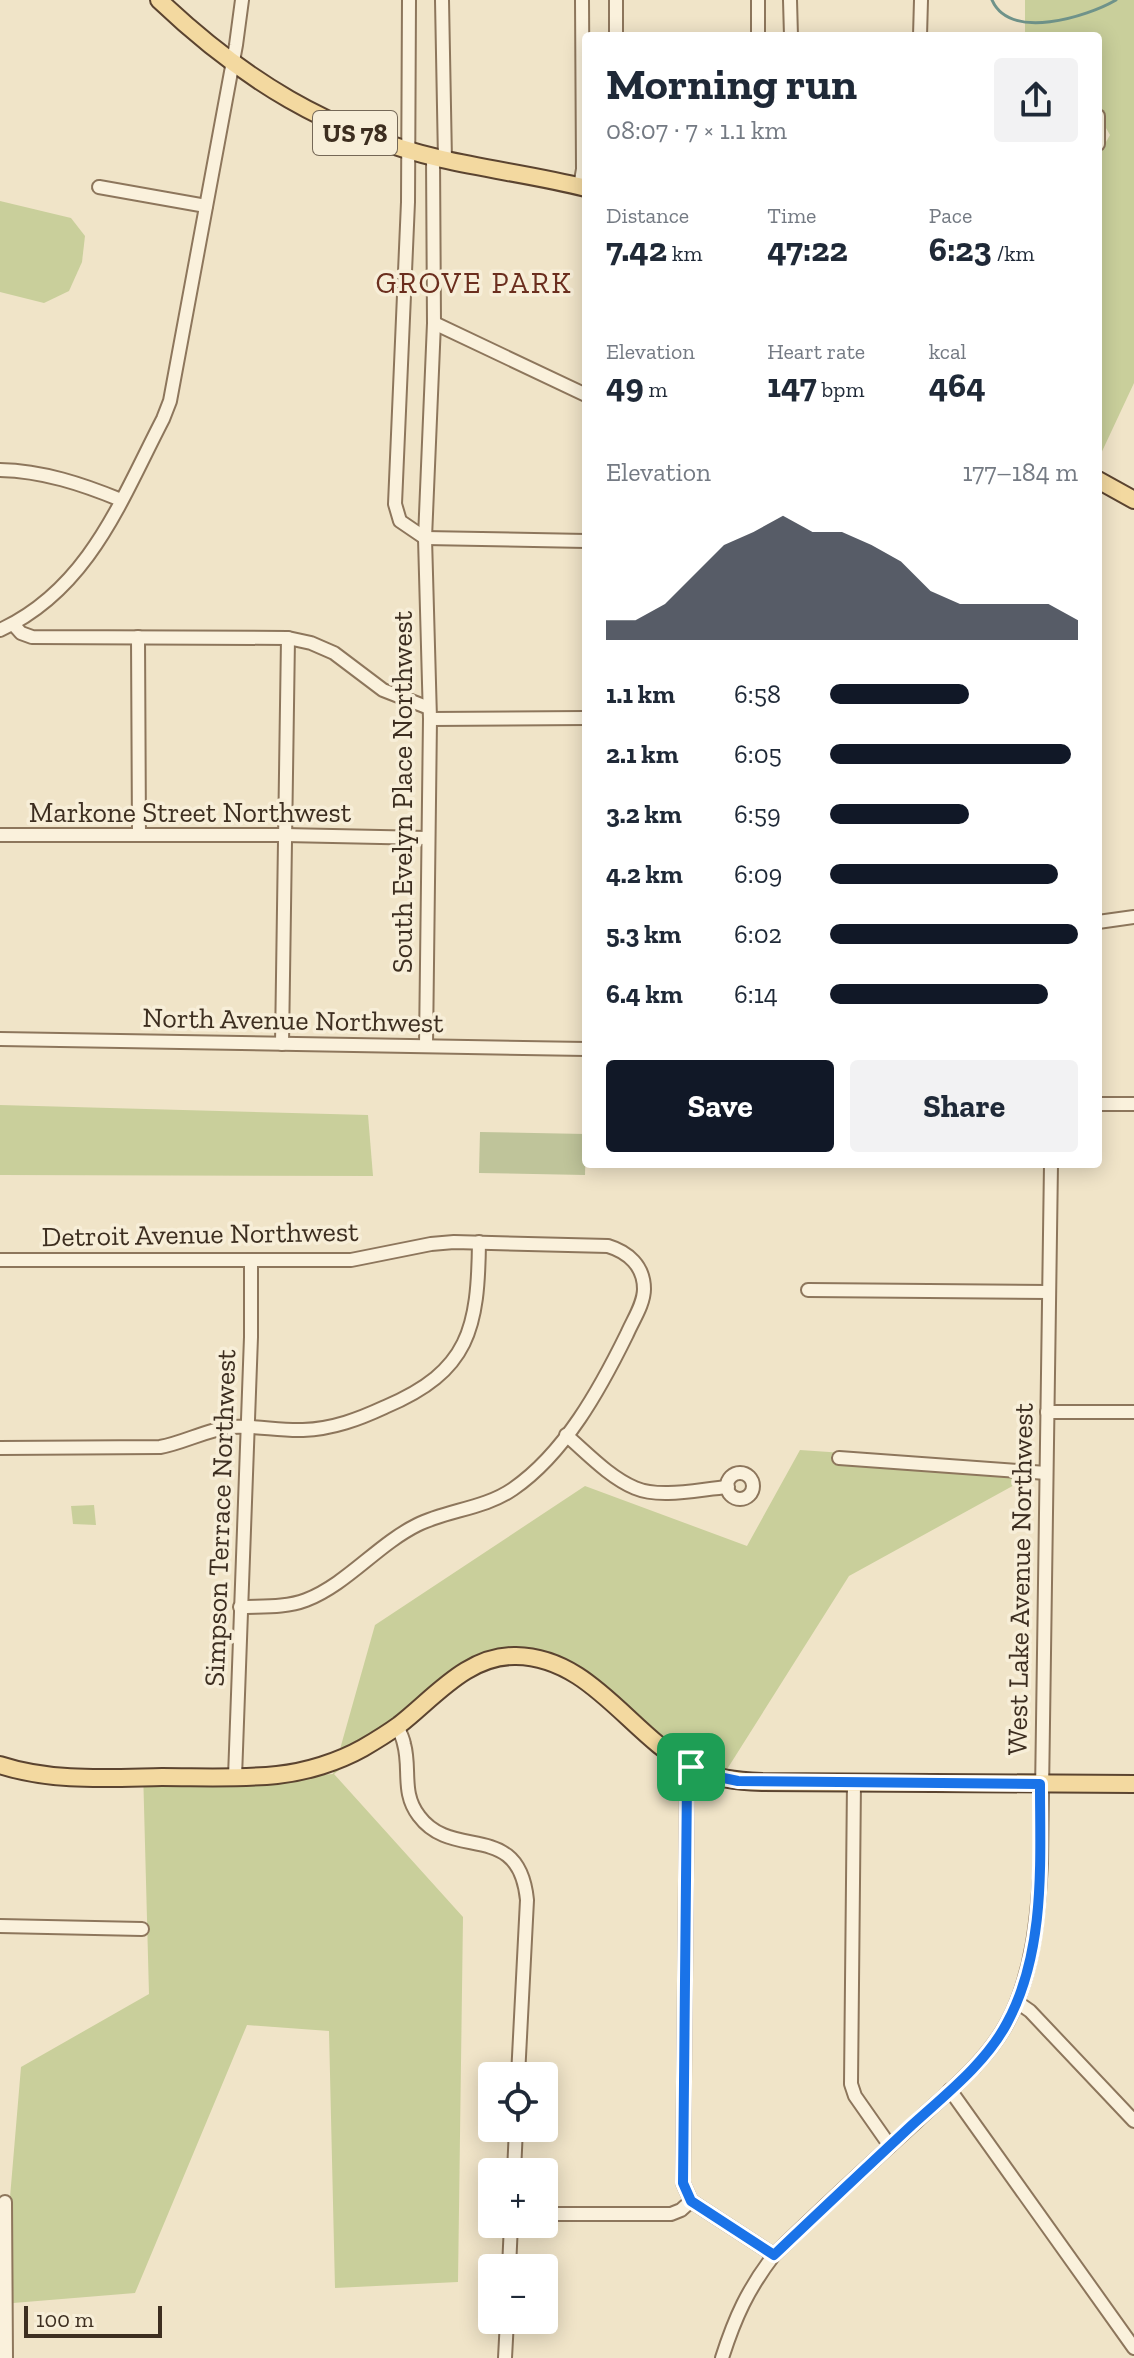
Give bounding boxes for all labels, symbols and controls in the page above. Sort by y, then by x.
text: Morning run [606,57,857,110]
button: share [994,58,1078,142]
road number: US 78 [313,111,397,155]
text: 08:07 · 7 × 1.1 km [606,114,787,146]
text: Distance [606,202,689,229]
text: Time [767,202,816,229]
text: Pace [929,202,972,229]
text: 7.42 [606,229,667,270]
text: 47:22 [767,229,848,270]
text: 6:23 [929,229,992,270]
text: km [667,240,702,267]
text: /km [992,240,1035,267]
district label: GROVE PARK [376,265,572,301]
text: Elevation [606,338,695,365]
text: Heart rate [767,338,865,365]
text: kcal [929,338,966,365]
text: 49 [606,365,644,406]
text: 147 [767,365,817,406]
text: 464 [929,365,986,406]
text: m [644,376,668,403]
text: bpm [817,376,864,403]
text: Elevation [606,456,711,488]
text: 177–184 m [962,456,1078,488]
street label: South Evelyn Place Northwest [386,610,419,973]
text: 1.1 km [606,678,675,710]
text: 6:58 [734,678,781,710]
text: 2.1 km [606,738,678,770]
text: 6:05 [734,738,782,770]
street label: Markone Street Northwest [29,796,352,829]
text: 3.2 km [606,798,682,830]
text: 6:59 [734,798,781,830]
text: 4.2 km [606,858,683,890]
text: 6:09 [734,858,782,890]
text: 5.3 km [606,918,681,950]
text: 6:02 [734,918,782,950]
text: 6.4 km [606,978,683,1010]
text: 6:14 [734,978,778,1010]
street label: North Avenue Northwest [142,1001,444,1039]
button: Save [606,1060,834,1152]
button: Share [850,1060,1078,1152]
street label: Detroit Avenue Northwest [41,1215,359,1253]
street label: Simpson Terrace Northwest [198,1348,242,1687]
street label: West Lake Avenue Northwest [1000,1402,1040,1755]
pin [657,1733,725,1801]
icon: arrive [669,1745,713,1789]
map controls [478,2062,558,2334]
button: locate [478,2062,558,2142]
button: + [478,2158,558,2238]
button: − [478,2254,558,2334]
scale bar [24,2302,162,2338]
text: 100 m [36,2306,94,2333]

